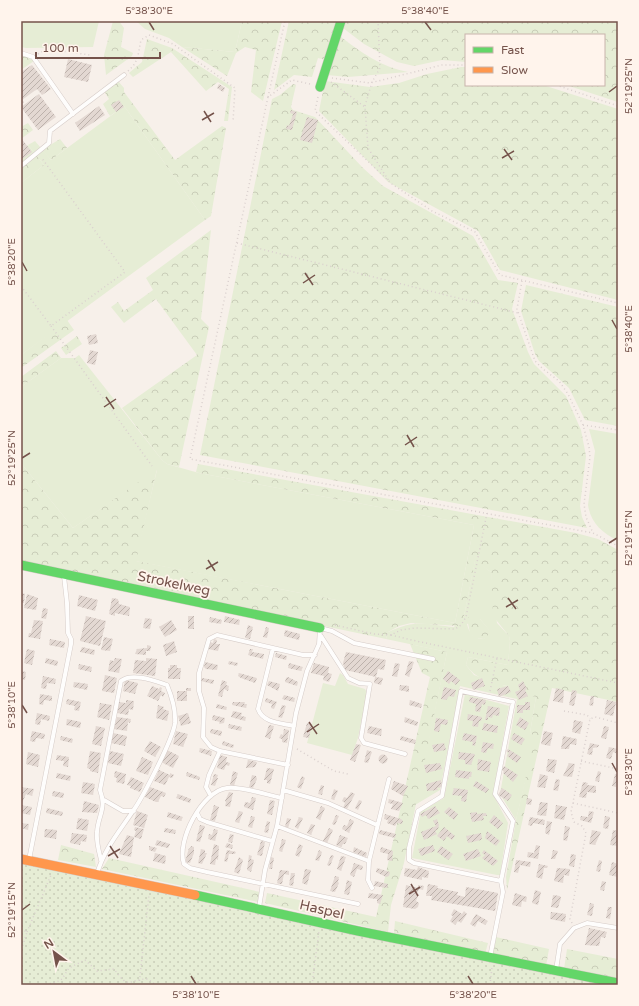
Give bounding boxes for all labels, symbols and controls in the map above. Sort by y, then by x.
text: 5°38'30"E [125,5,173,17]
text: 5°38'40"E [401,5,449,17]
scale bar [36,34,160,60]
legend [465,34,605,86]
text: 100 m [42,41,79,55]
text: Fast [501,43,525,57]
text: 52°19'25"N [623,58,635,114]
text: Slow [501,63,528,77]
text: 5°38'20"E [6,238,18,286]
text: 5°38'40"E [623,305,635,353]
text: 52°19'25"N [6,430,18,486]
text: 52°19'15"N [623,510,635,566]
street label: Strokelweg [136,567,212,599]
text: 5°38'10"E [6,681,18,729]
text: 5°38'30"E [623,748,635,796]
text: 52°19'15"N [6,882,18,938]
street label: Haspel [298,896,346,923]
north arrow [34,932,74,972]
text: N [42,936,56,952]
text: 5°38'10"E [172,989,220,1001]
text: 5°38'20"E [449,989,497,1001]

